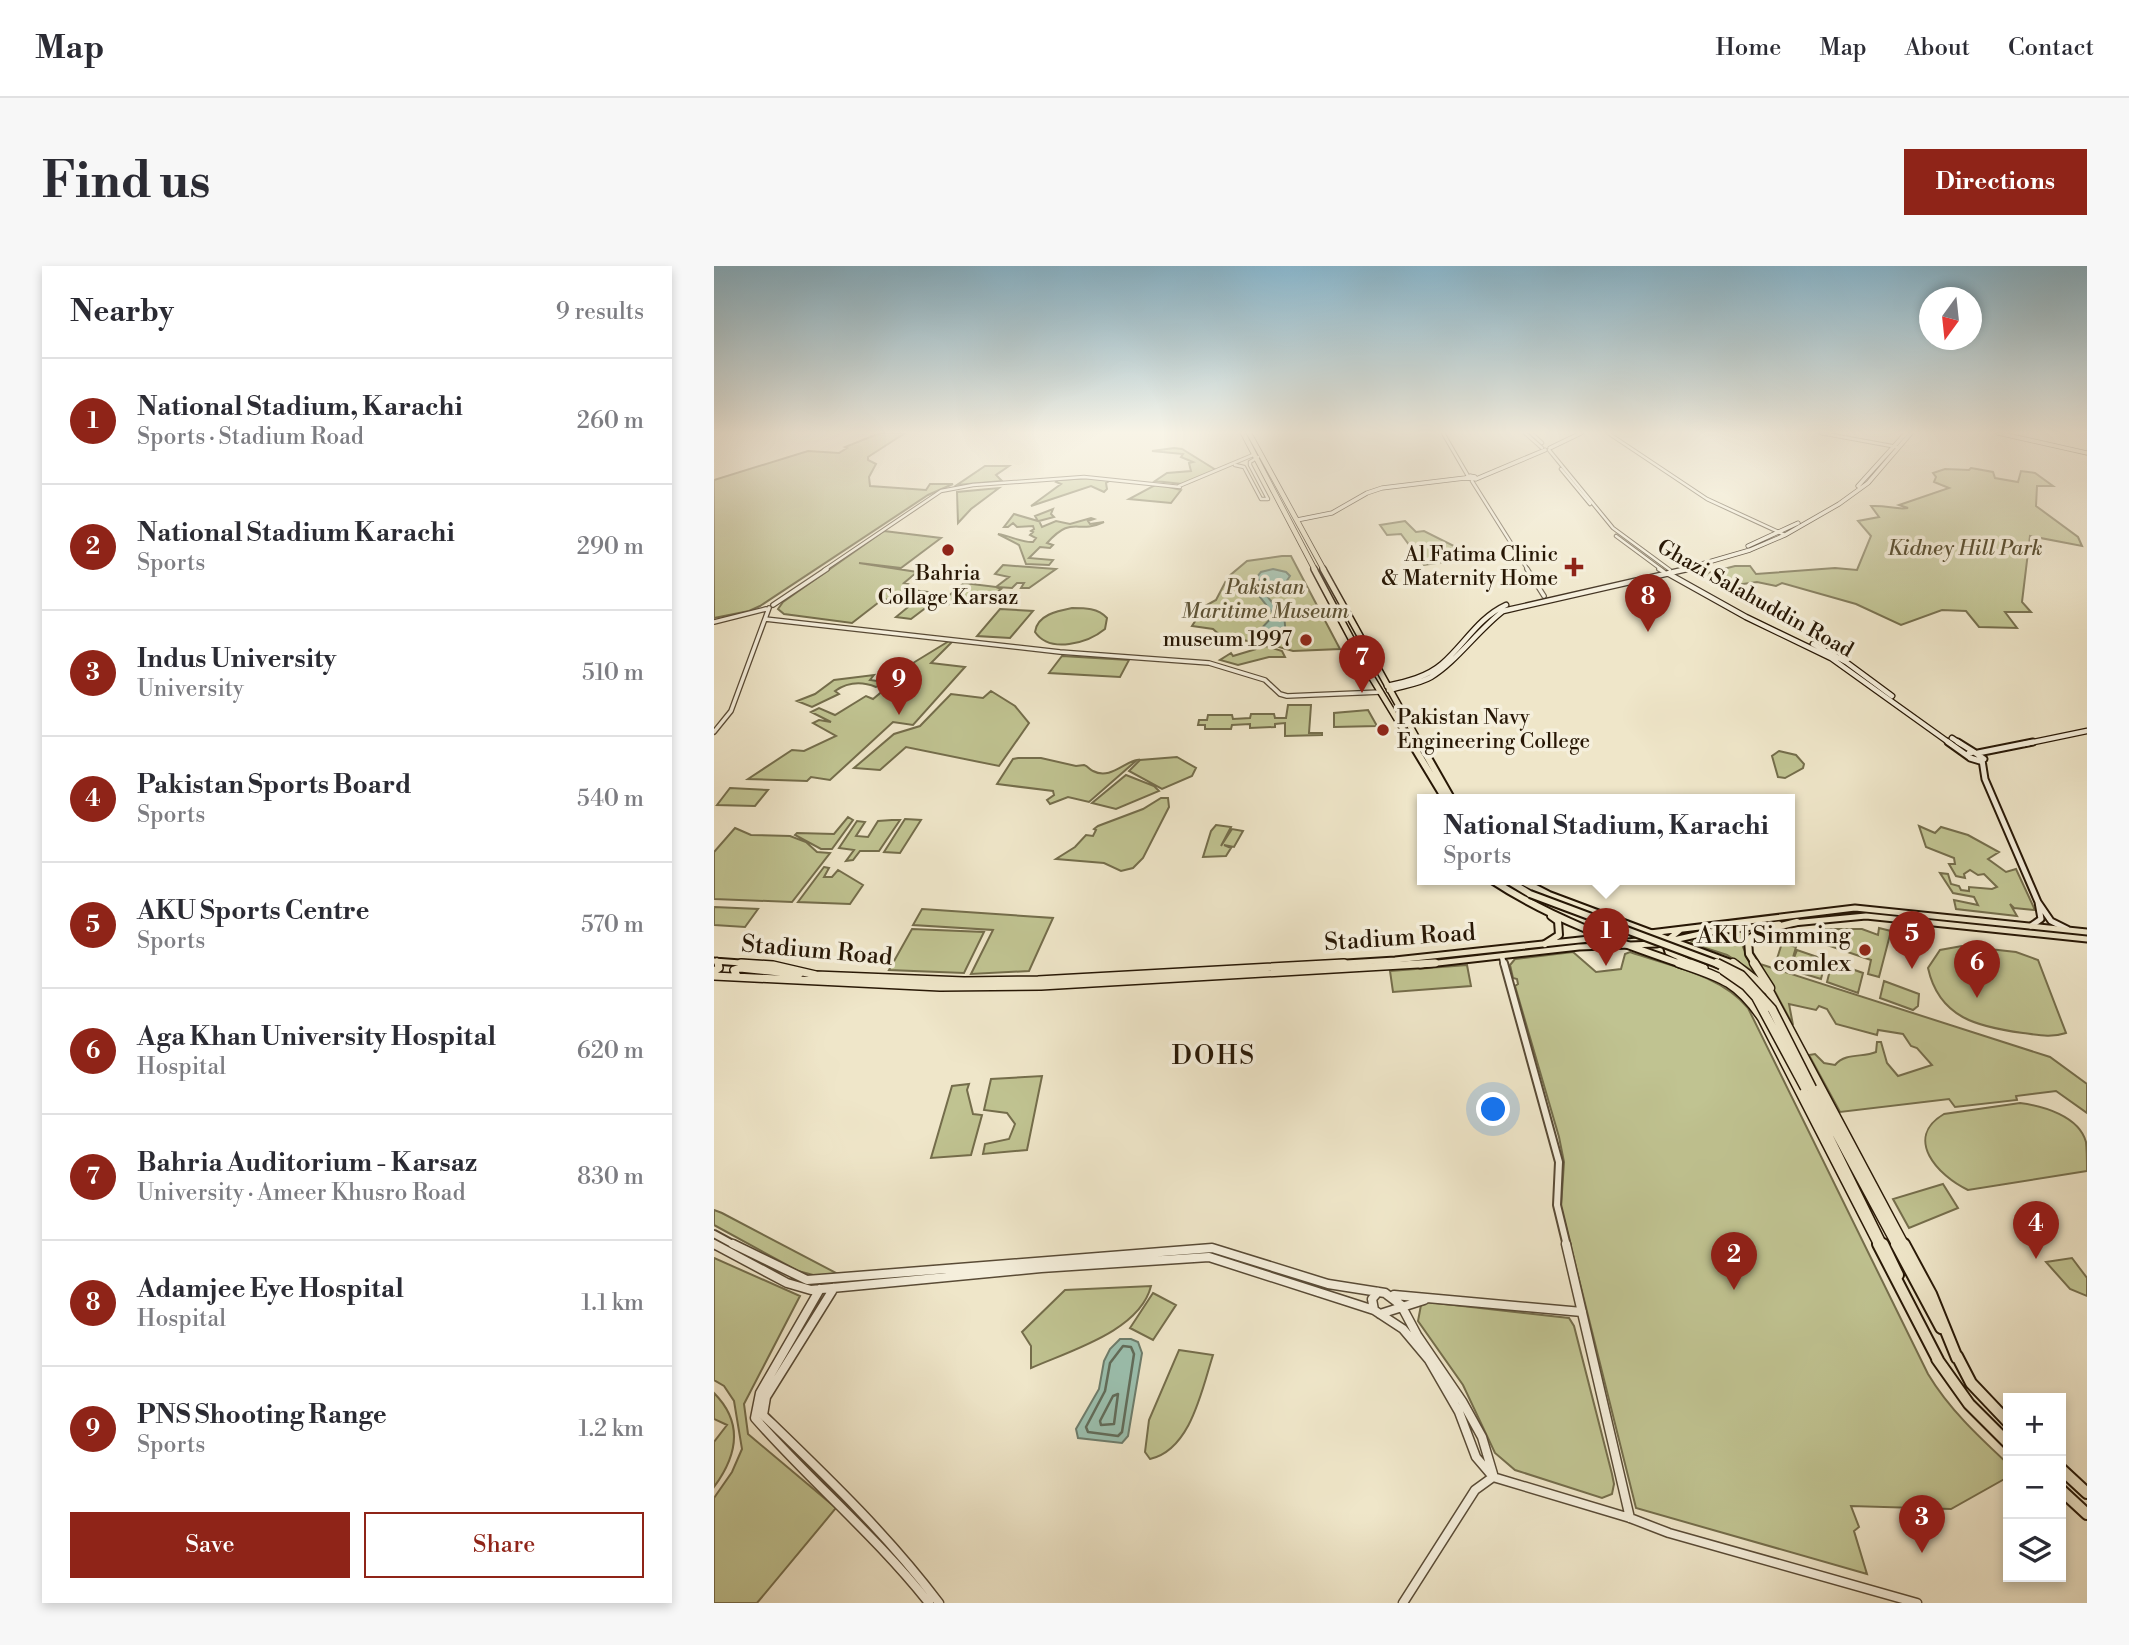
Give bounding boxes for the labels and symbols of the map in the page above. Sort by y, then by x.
north arrow [1919,287,1982,350]
street label: Ghazi Salahuddin Road [1652,534,1858,664]
park label: Kidney Hill Park [1888,536,2042,562]
marker: Bahria Collage Karsaz [940,542,956,558]
place label: Al Fatima Clinic & Maternity Home [1382,542,1558,592]
marker: Al Fatima Clinic & Maternity Home [1564,557,1584,577]
place label: Bahria Collage Karsaz [878,561,1018,611]
pin: 8 [1625,574,1671,632]
park label: Pakistan Maritime Museum [1181,575,1350,625]
place label: museum 1997 [1163,627,1292,653]
marker: museum 1997 [1298,632,1314,648]
pin: 7 [1339,635,1385,693]
pin: 9 [876,657,922,715]
place label: Pakistan Navy Engineering College [1397,705,1590,755]
marker: Pakistan Navy Engineering College [1375,722,1391,738]
pin: 1 [1583,908,1629,966]
pin: 5 [1889,911,1935,969]
street label: Stadium Road [1323,918,1477,958]
place label: AKU Simming comlex [1696,921,1852,979]
street label: Stadium Road [740,929,894,973]
pin: 6 [1954,940,2000,998]
marker: AKU Simming comlex [1857,942,1873,958]
district label: DOHS [1172,1040,1256,1072]
your location [1476,1092,1510,1126]
pin: 4 [2013,1201,2059,1259]
pin: 2 [1711,1232,1757,1290]
pin: 3 [1899,1495,1945,1553]

